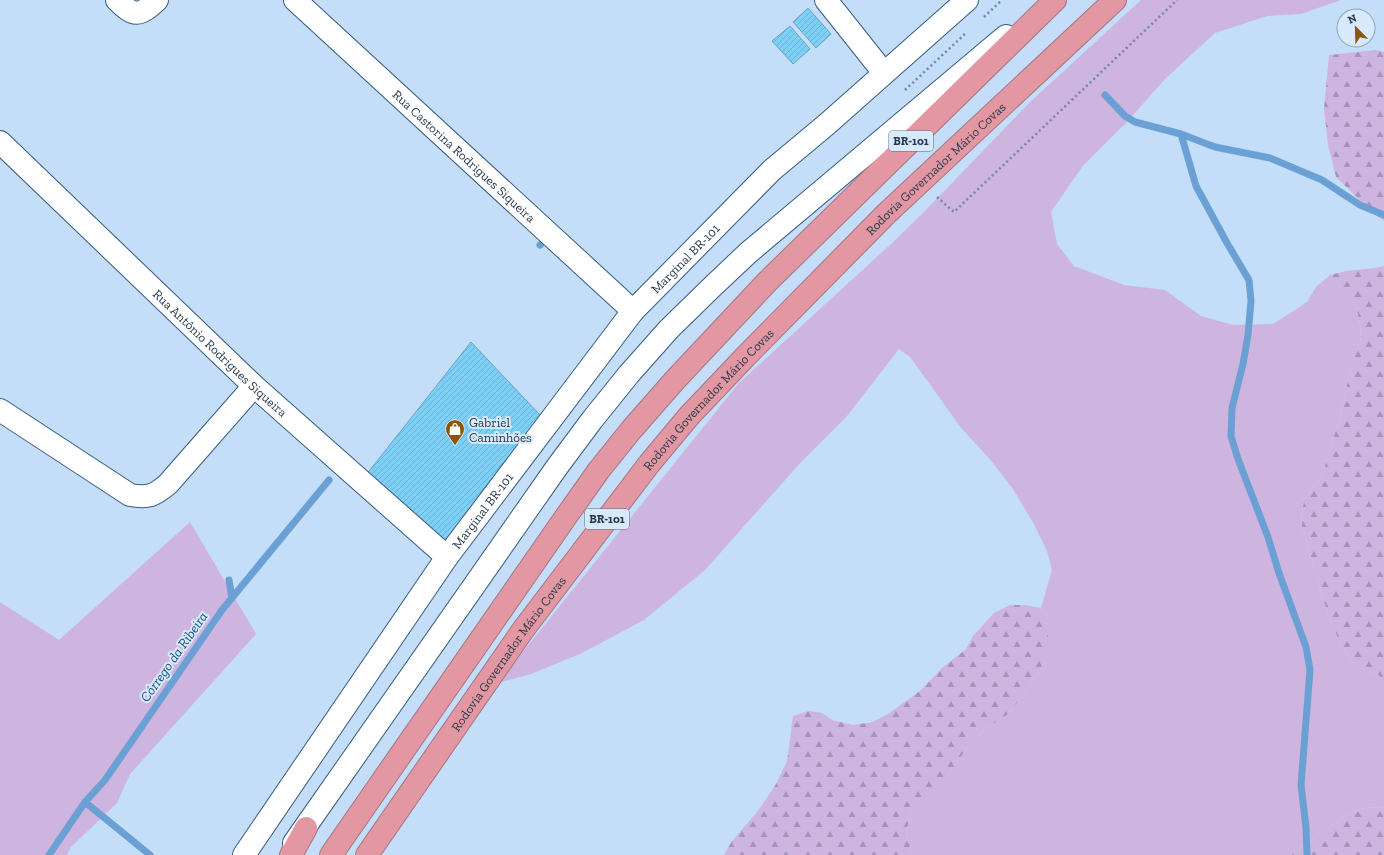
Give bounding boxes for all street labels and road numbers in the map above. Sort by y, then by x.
street label: Rua Castorina Rodrigues Siqueira [390,86,539,226]
street label: Rodovia Governador Mário Covas [862,99,1009,238]
road number: BR-101 [889,131,933,151]
street label: Marginal BR-101 [648,220,722,296]
street label: Rua Antônio Rodrigues Siqueira [150,286,291,420]
street label: Rodovia Governador Mário Covas [640,325,777,473]
street label: Marginal BR-101 [449,469,516,551]
road number: BR-101 [585,509,629,529]
street label: Rodovia Governador Mário Covas [448,573,569,734]

